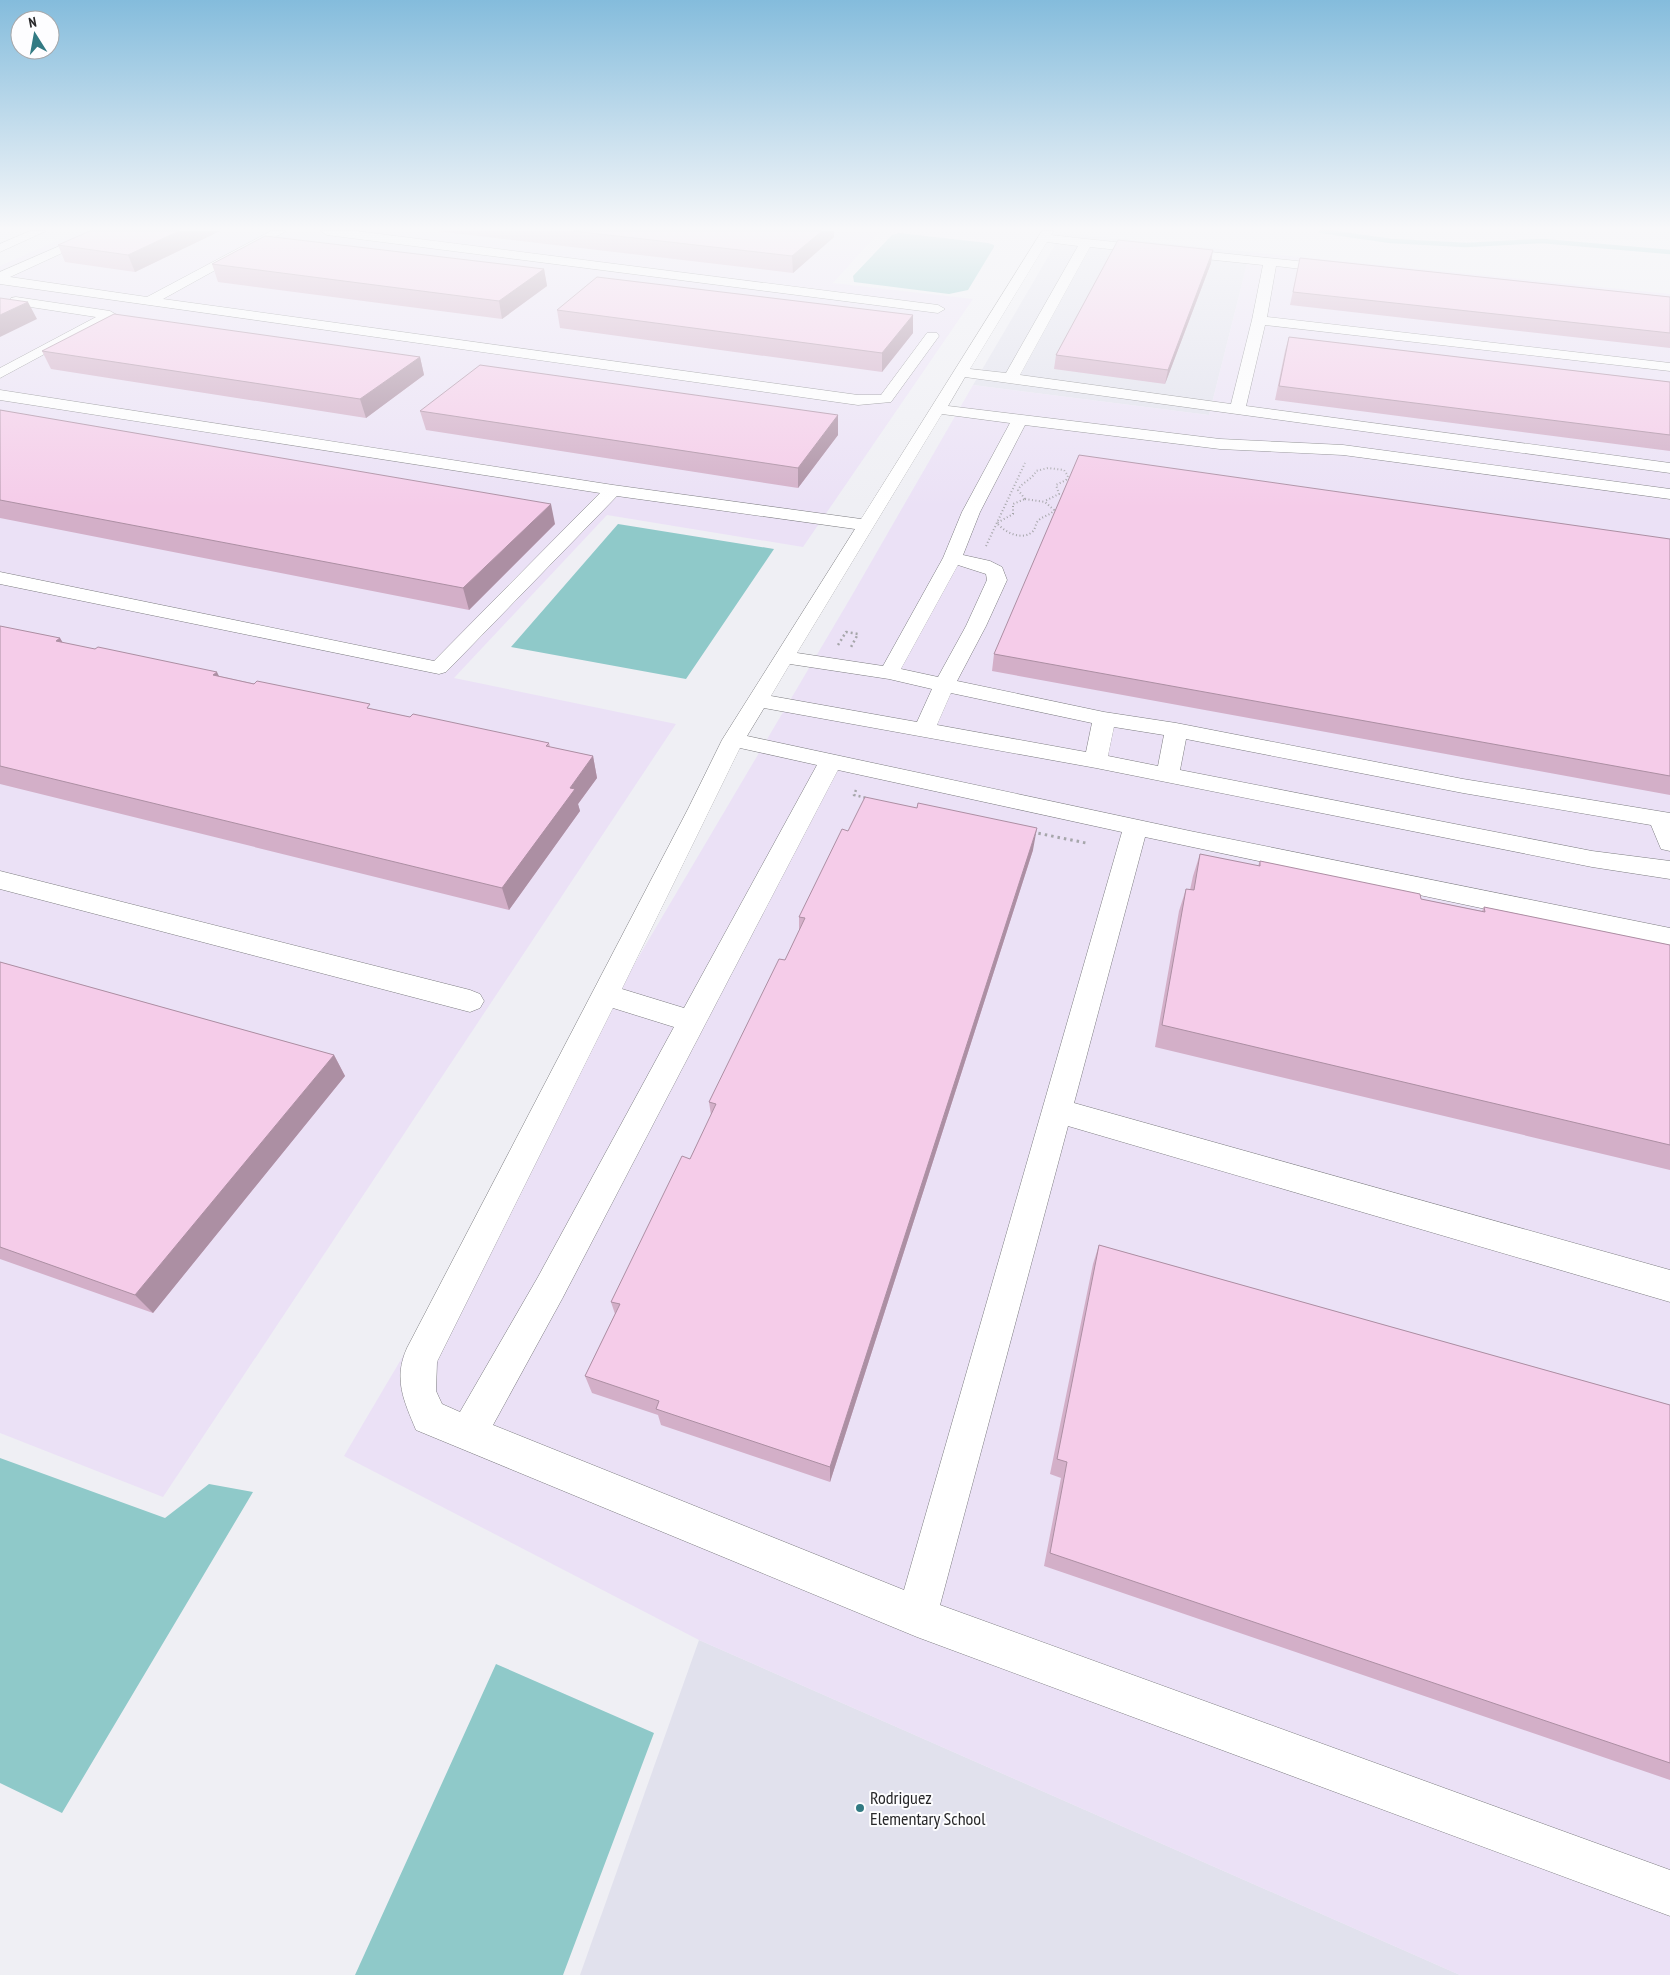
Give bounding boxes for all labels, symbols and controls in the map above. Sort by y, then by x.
north arrow [10,10,60,60]
text: N [27,13,38,32]
place label: Rodriguez Elementary School [870,1786,986,1830]
marker: Rodriguez Elementary School [854,1802,866,1814]

